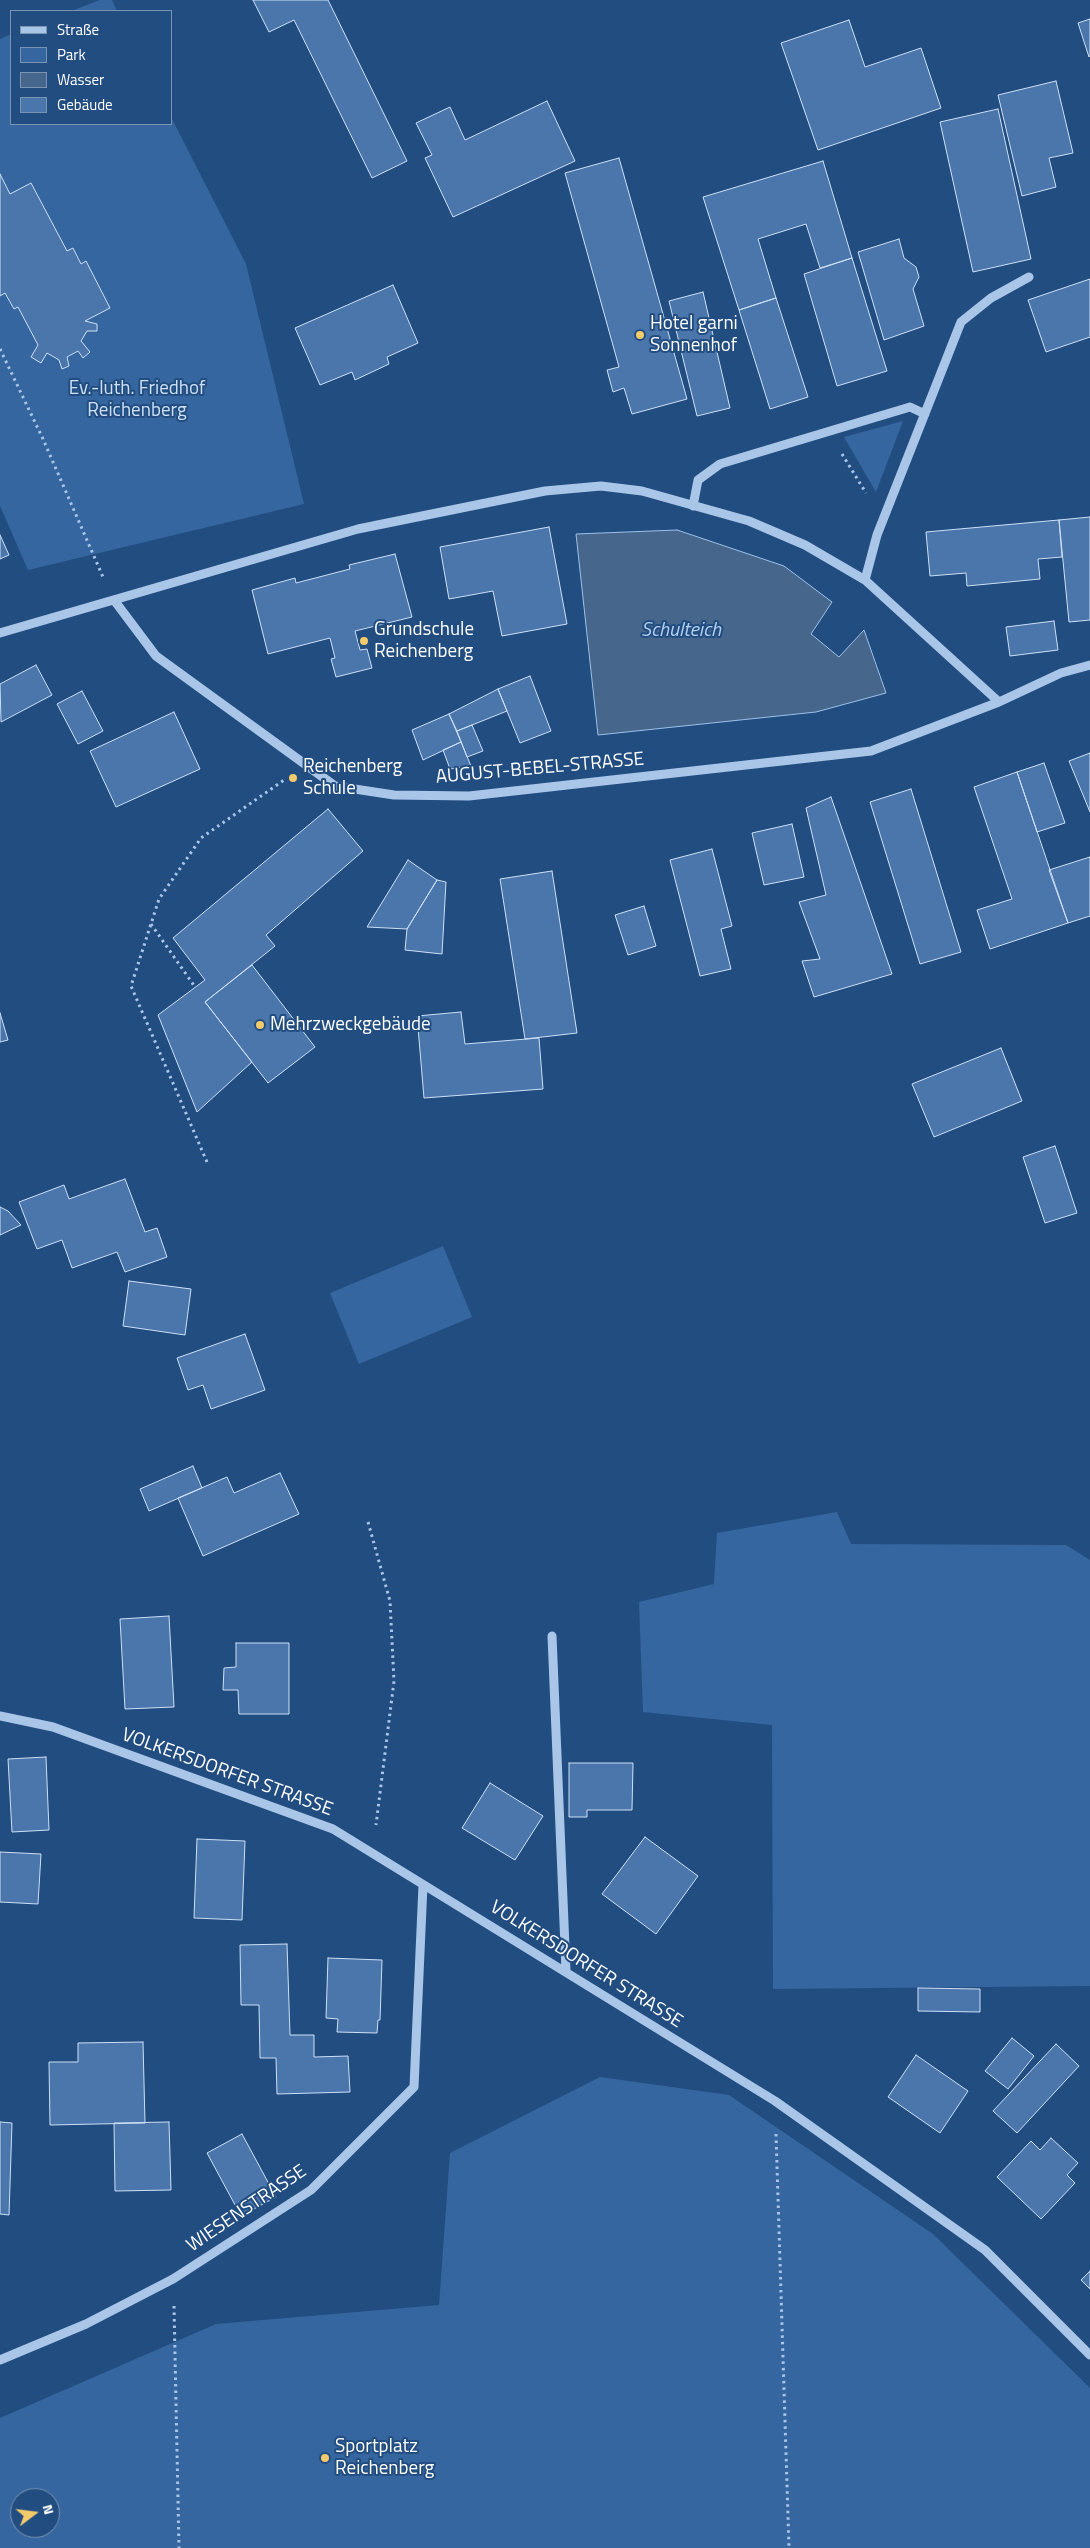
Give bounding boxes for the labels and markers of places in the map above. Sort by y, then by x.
place label: Hotel garni Sonnenhof [650,313,738,357]
marker: Hotel garni Sonnenhof [634,329,646,341]
place label: Grundschule Reichenberg [374,619,474,663]
marker: Grundschule Reichenberg [358,635,370,647]
place label: Reichenberg Schule [303,756,402,800]
marker: Reichenberg Schule [287,772,299,784]
place label: Mehrzweckgebäude [270,1014,431,1036]
marker: Mehrzweckgebäude [254,1019,266,1031]
place label: Sportplatz Reichenberg [335,2436,434,2480]
marker: Sportplatz Reichenberg [319,2452,331,2464]

